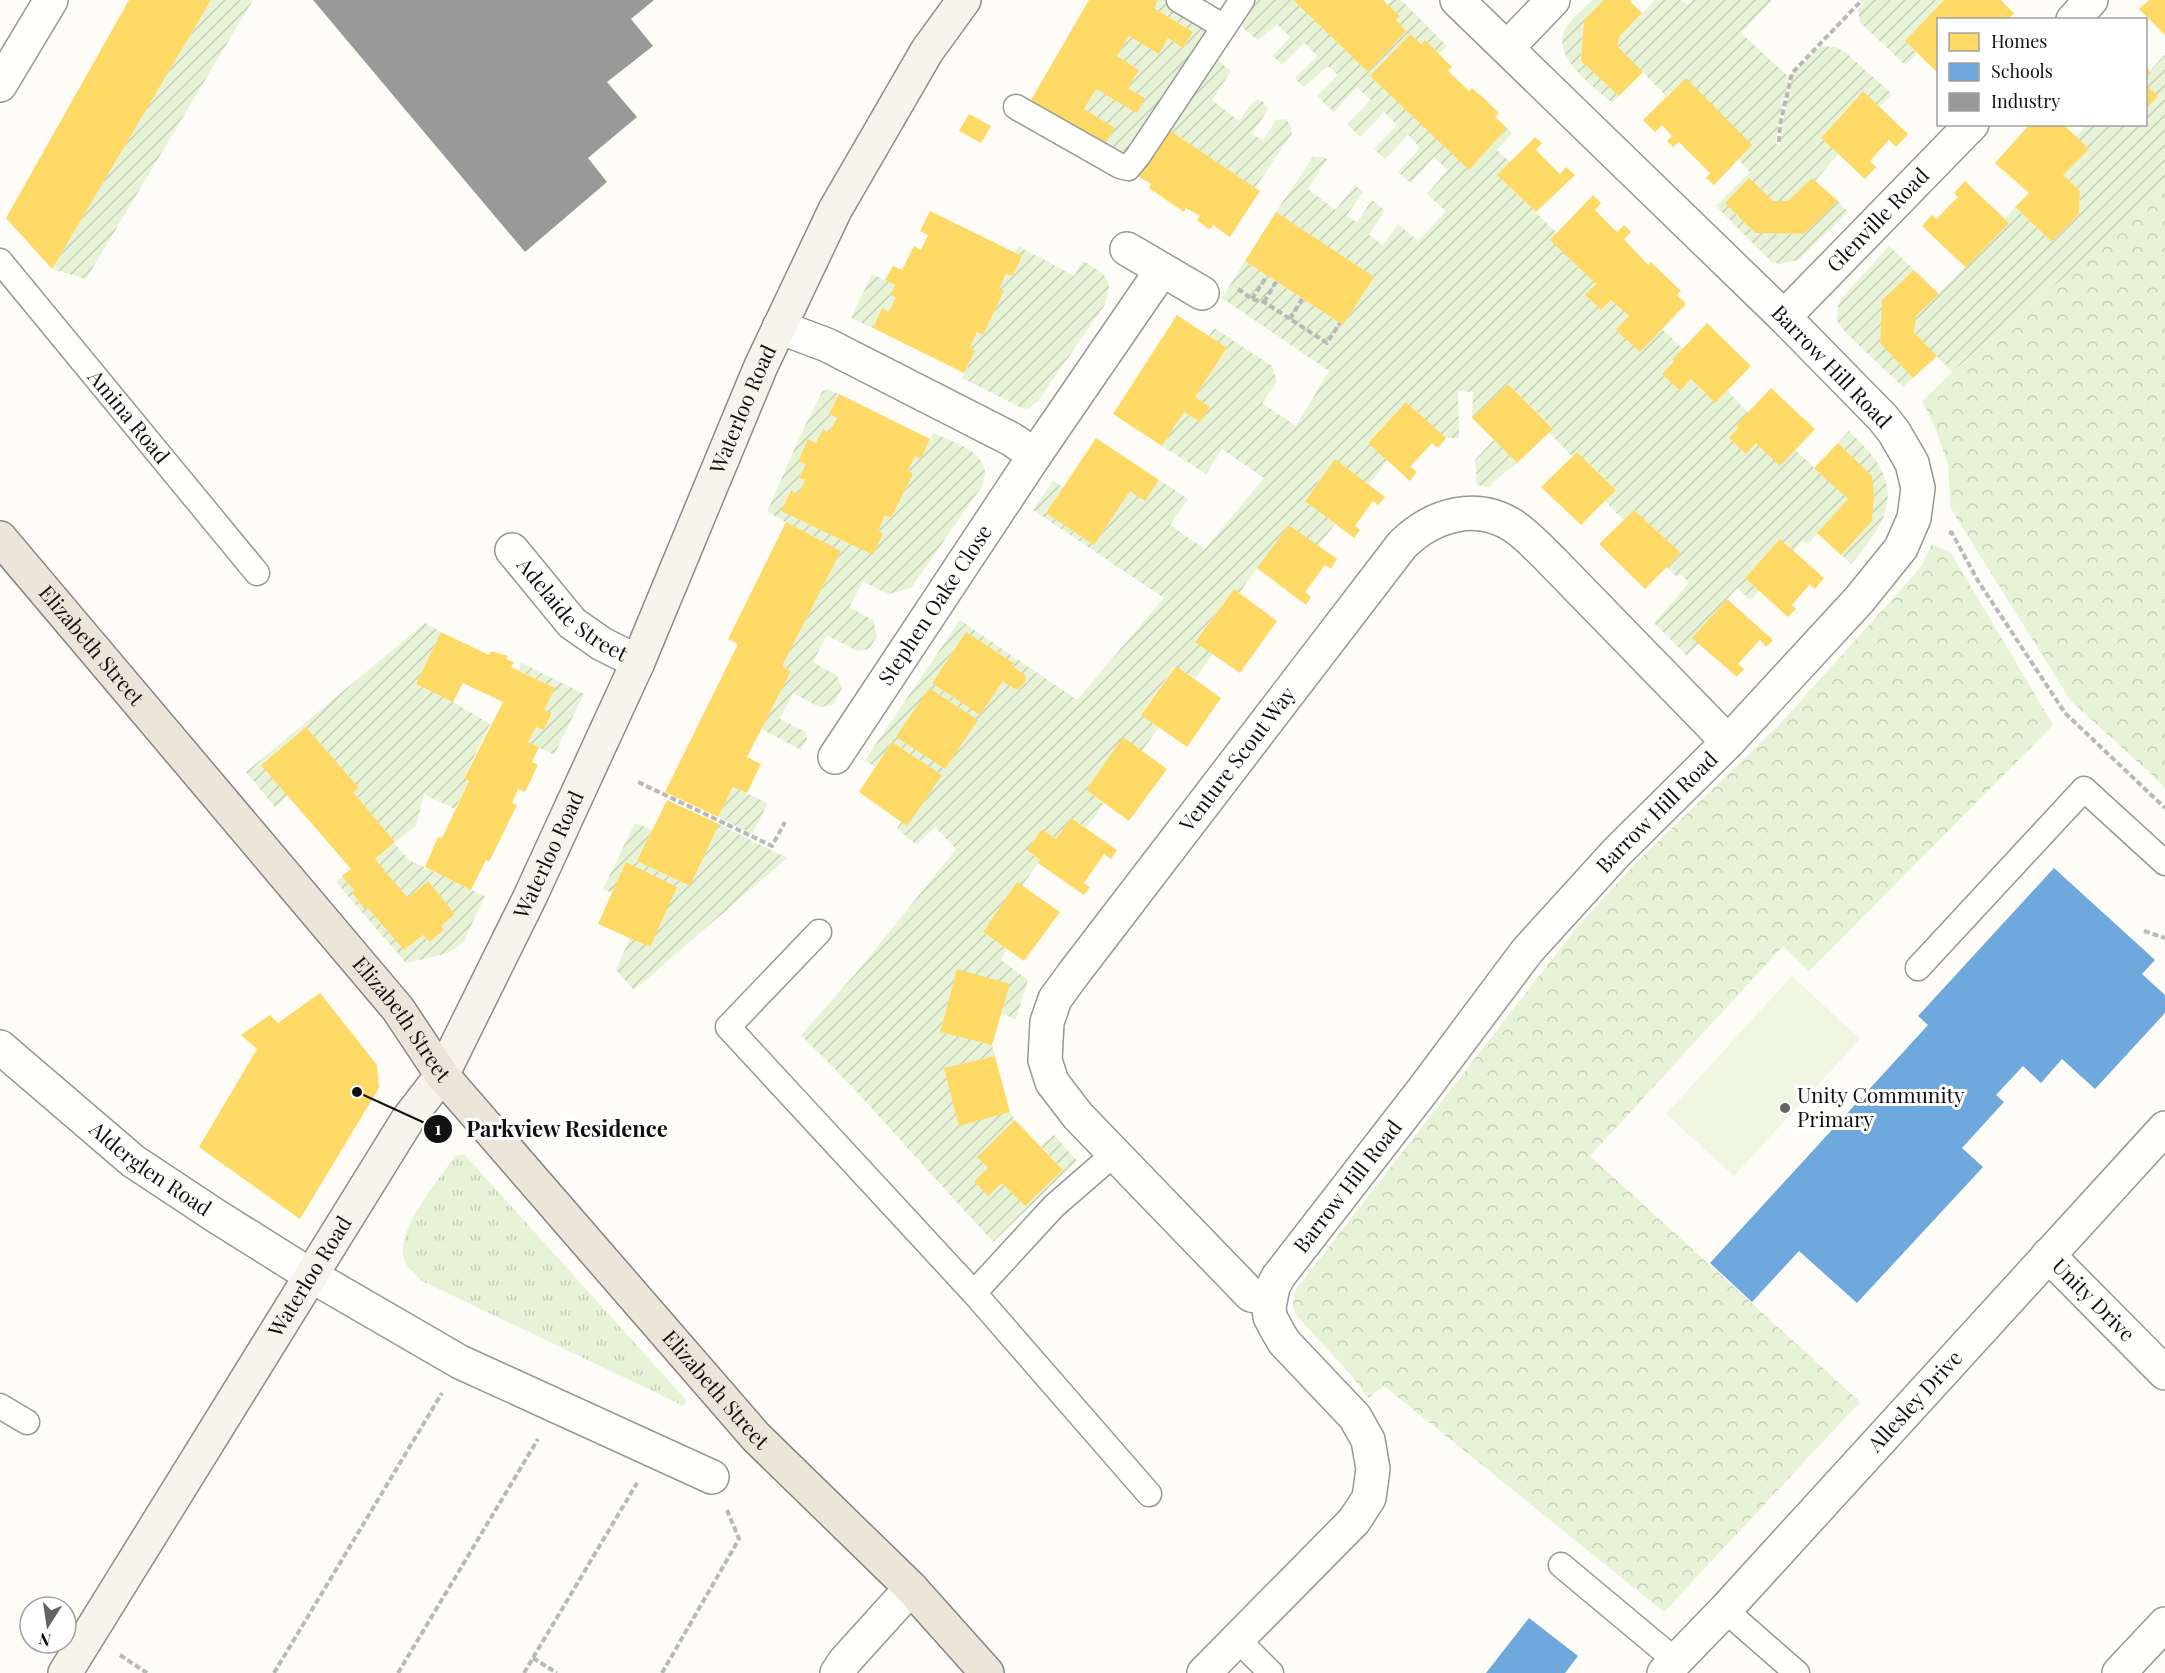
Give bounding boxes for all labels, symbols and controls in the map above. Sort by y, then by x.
legend [1937,18,2147,126]
text: Homes [1991,29,2047,53]
text: Schools [1991,59,2053,83]
text: Industry [1991,89,2060,113]
street label: Glenville Road [1820,161,1934,277]
street label: Barrow Hill Road [1766,298,1898,433]
street label: Waterloo Road [701,340,781,478]
street label: Amina Road [82,362,177,468]
street label: Stephen Oake Close [871,518,997,690]
street label: Adelaide Street [511,550,633,667]
street label: Elizabeth Street [34,578,152,711]
street label: Venture Scout Way [1171,680,1301,837]
street label: Barrow Hill Road [1589,744,1723,878]
street label: Waterloo Road [505,786,589,923]
street label: Elizabeth Street [347,950,458,1088]
place label: Unity Community Primary [1797,1080,1965,1132]
marker: Unity Community Primary [1778,1101,1792,1115]
callout: Parkview Residence [423,1109,680,1149]
street label: Alderglen Road [84,1113,218,1221]
text: Parkview Residence [466,1113,668,1143]
street label: Barrow Hill Road [1286,1113,1407,1258]
text: 1 [435,1116,442,1140]
street label: Waterloo Road [260,1210,357,1342]
street label: Unity Drive [2047,1251,2142,1347]
street label: Elizabeth Street [657,1323,777,1455]
street label: Allesley Drive [1860,1343,1967,1458]
north arrow [18,1595,78,1655]
text: N [37,1629,53,1652]

